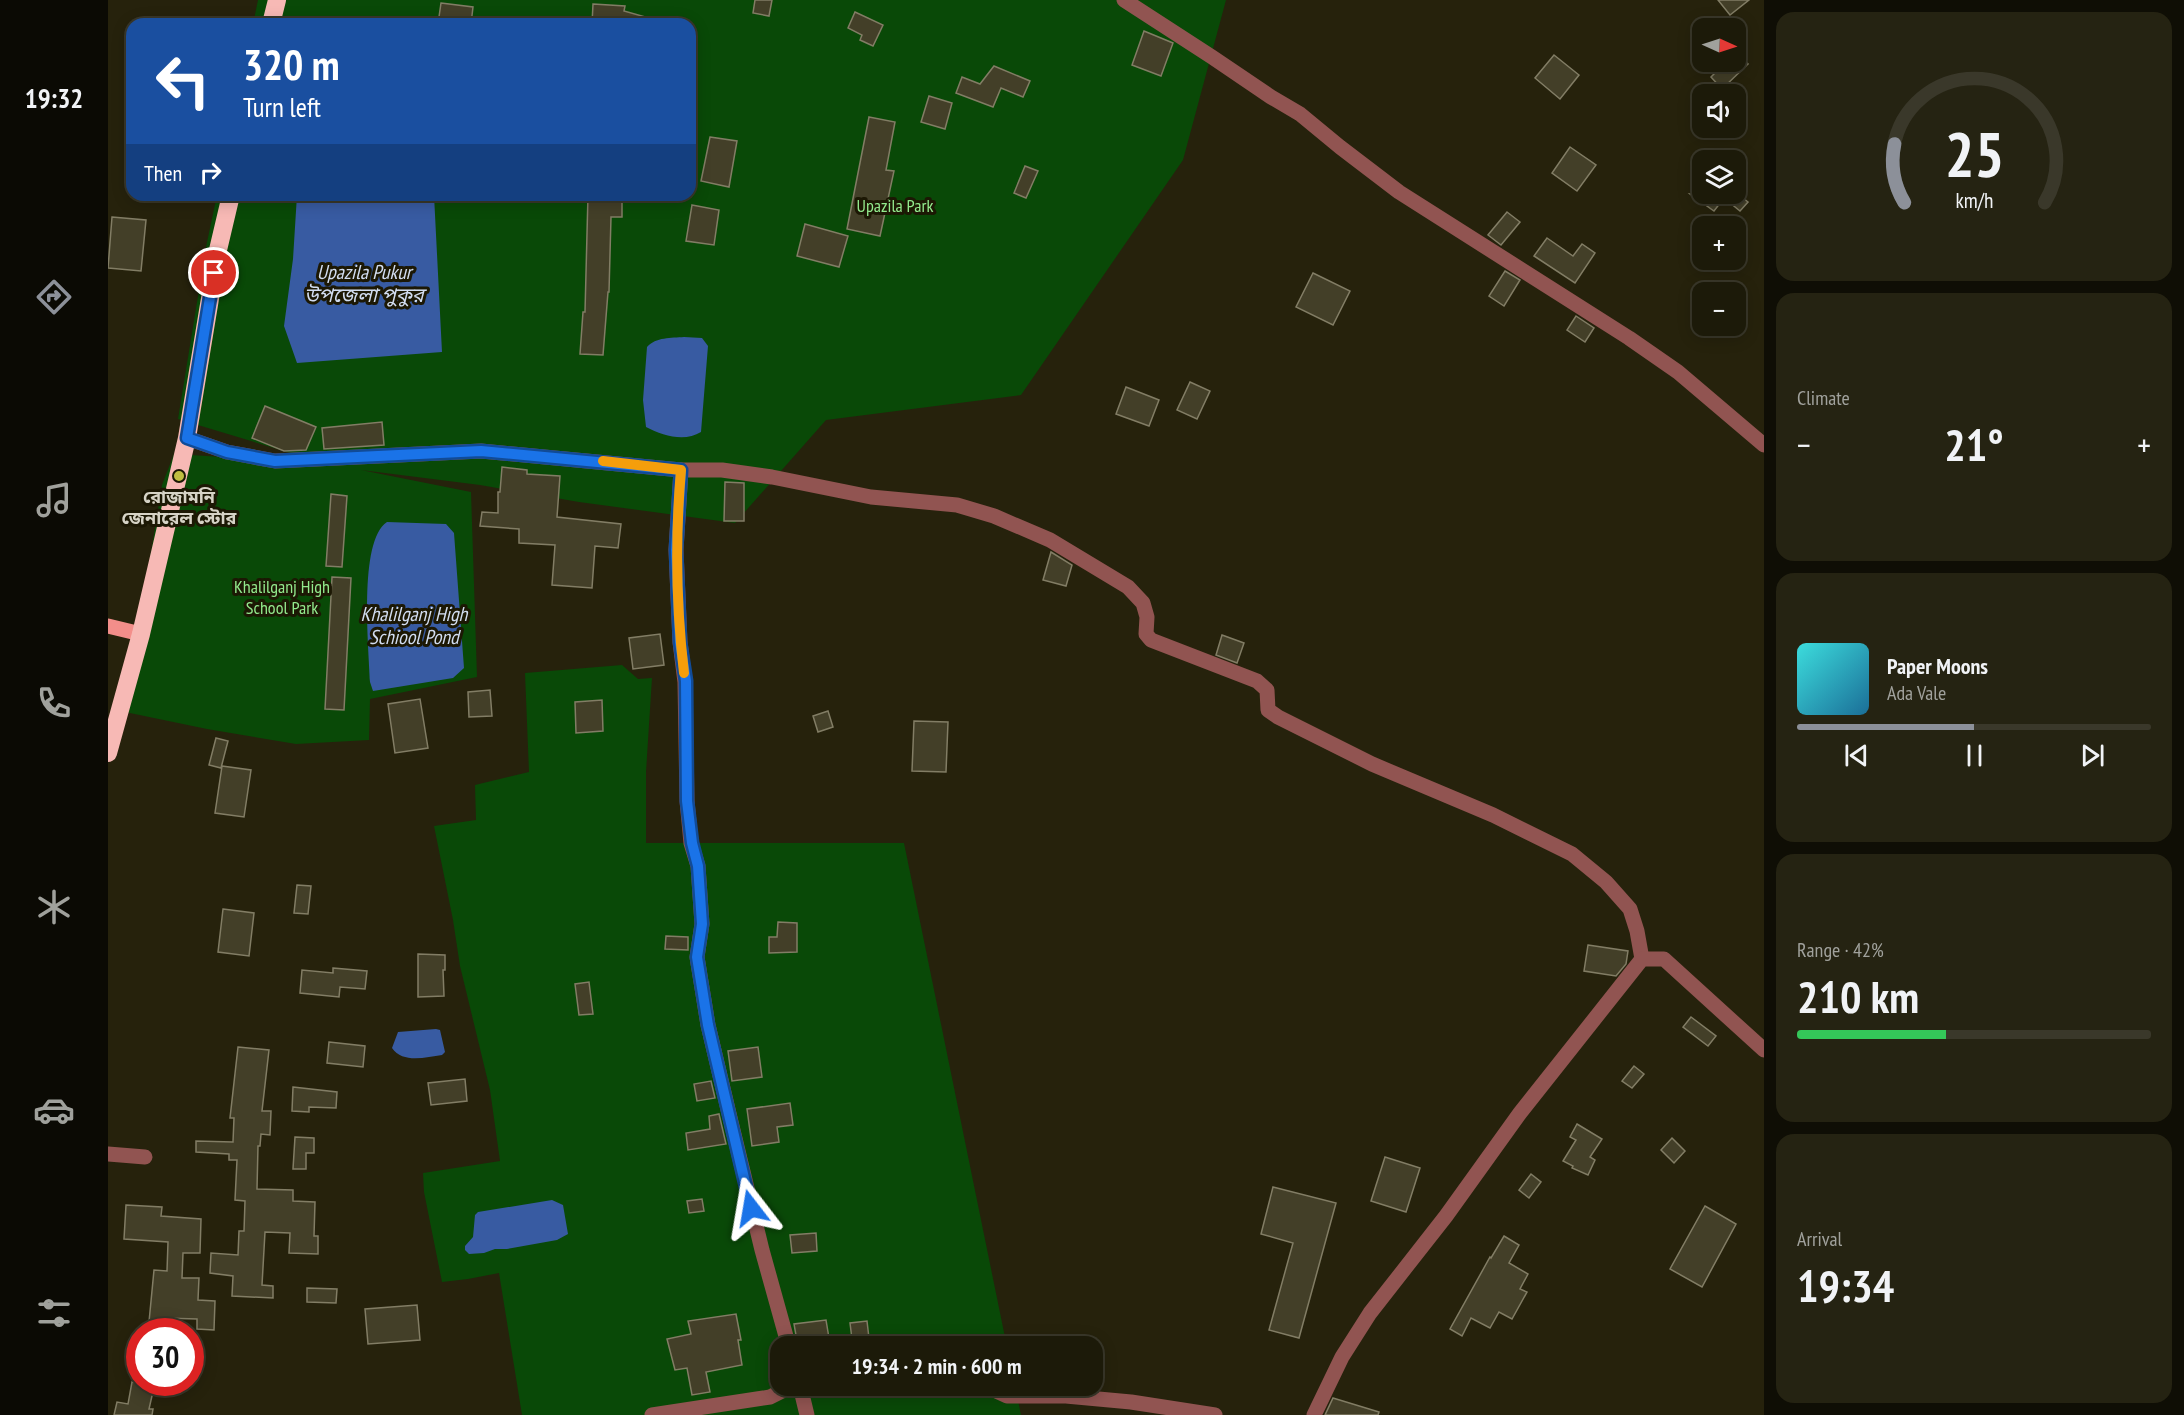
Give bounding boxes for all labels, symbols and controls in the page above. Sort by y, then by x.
north arrow [1692,18,1746,72]
map controls [1692,18,1746,336]
text: 320 m [243,37,340,92]
icon: left [144,42,222,120]
text: 19:32 [25,81,83,115]
button: sound [1692,84,1746,138]
text: Turn left [243,90,321,124]
text: 25 [1944,113,2004,194]
button: layers [1692,150,1746,204]
icon: right [194,156,227,189]
text: Then [144,159,182,187]
text: km/h [1955,187,1993,215]
park label: Upazila Park [857,194,933,217]
button: + [1692,216,1746,270]
pin [188,247,239,298]
icon: arrive [197,256,230,289]
water label: Upazila Pukur উপজেলা পুকুর [304,259,428,308]
icon: directions [33,276,75,318]
button: − [1692,282,1746,336]
text: Climate [1797,385,1850,411]
text: 21° [1944,415,2004,473]
text: − [1797,423,1811,466]
text: + [2137,423,2151,466]
marker: রোজামনি জেনারেল স্টোর [172,469,186,483]
icon: music [33,479,75,521]
place label: রোজামনি জেনারেল স্টোর [122,485,238,529]
park label: Khalilganj High School Park [234,575,330,619]
water label: Khalilganj High Schiool Pond [361,601,469,650]
text: Paper Moons [1887,652,1988,680]
text: Ada Vale [1887,680,1946,706]
icon: phone [33,682,75,724]
icon: previous [1840,739,1873,772]
icon: pause [1958,739,1991,772]
icon: next [2076,739,2109,772]
icon: climate [33,886,75,928]
text: Range · 42% [1797,937,1884,963]
text: 210 km [1797,967,1919,1025]
icon: car [33,1089,75,1131]
position arrow [719,1176,783,1240]
text: Arrival [1797,1226,1842,1252]
text: 19:34 [1797,1256,1894,1314]
icon: filters [33,1292,75,1334]
speed limit sign: 30 [126,1318,204,1396]
text: 19:34 · 2 min · 600 m [851,1352,1022,1380]

